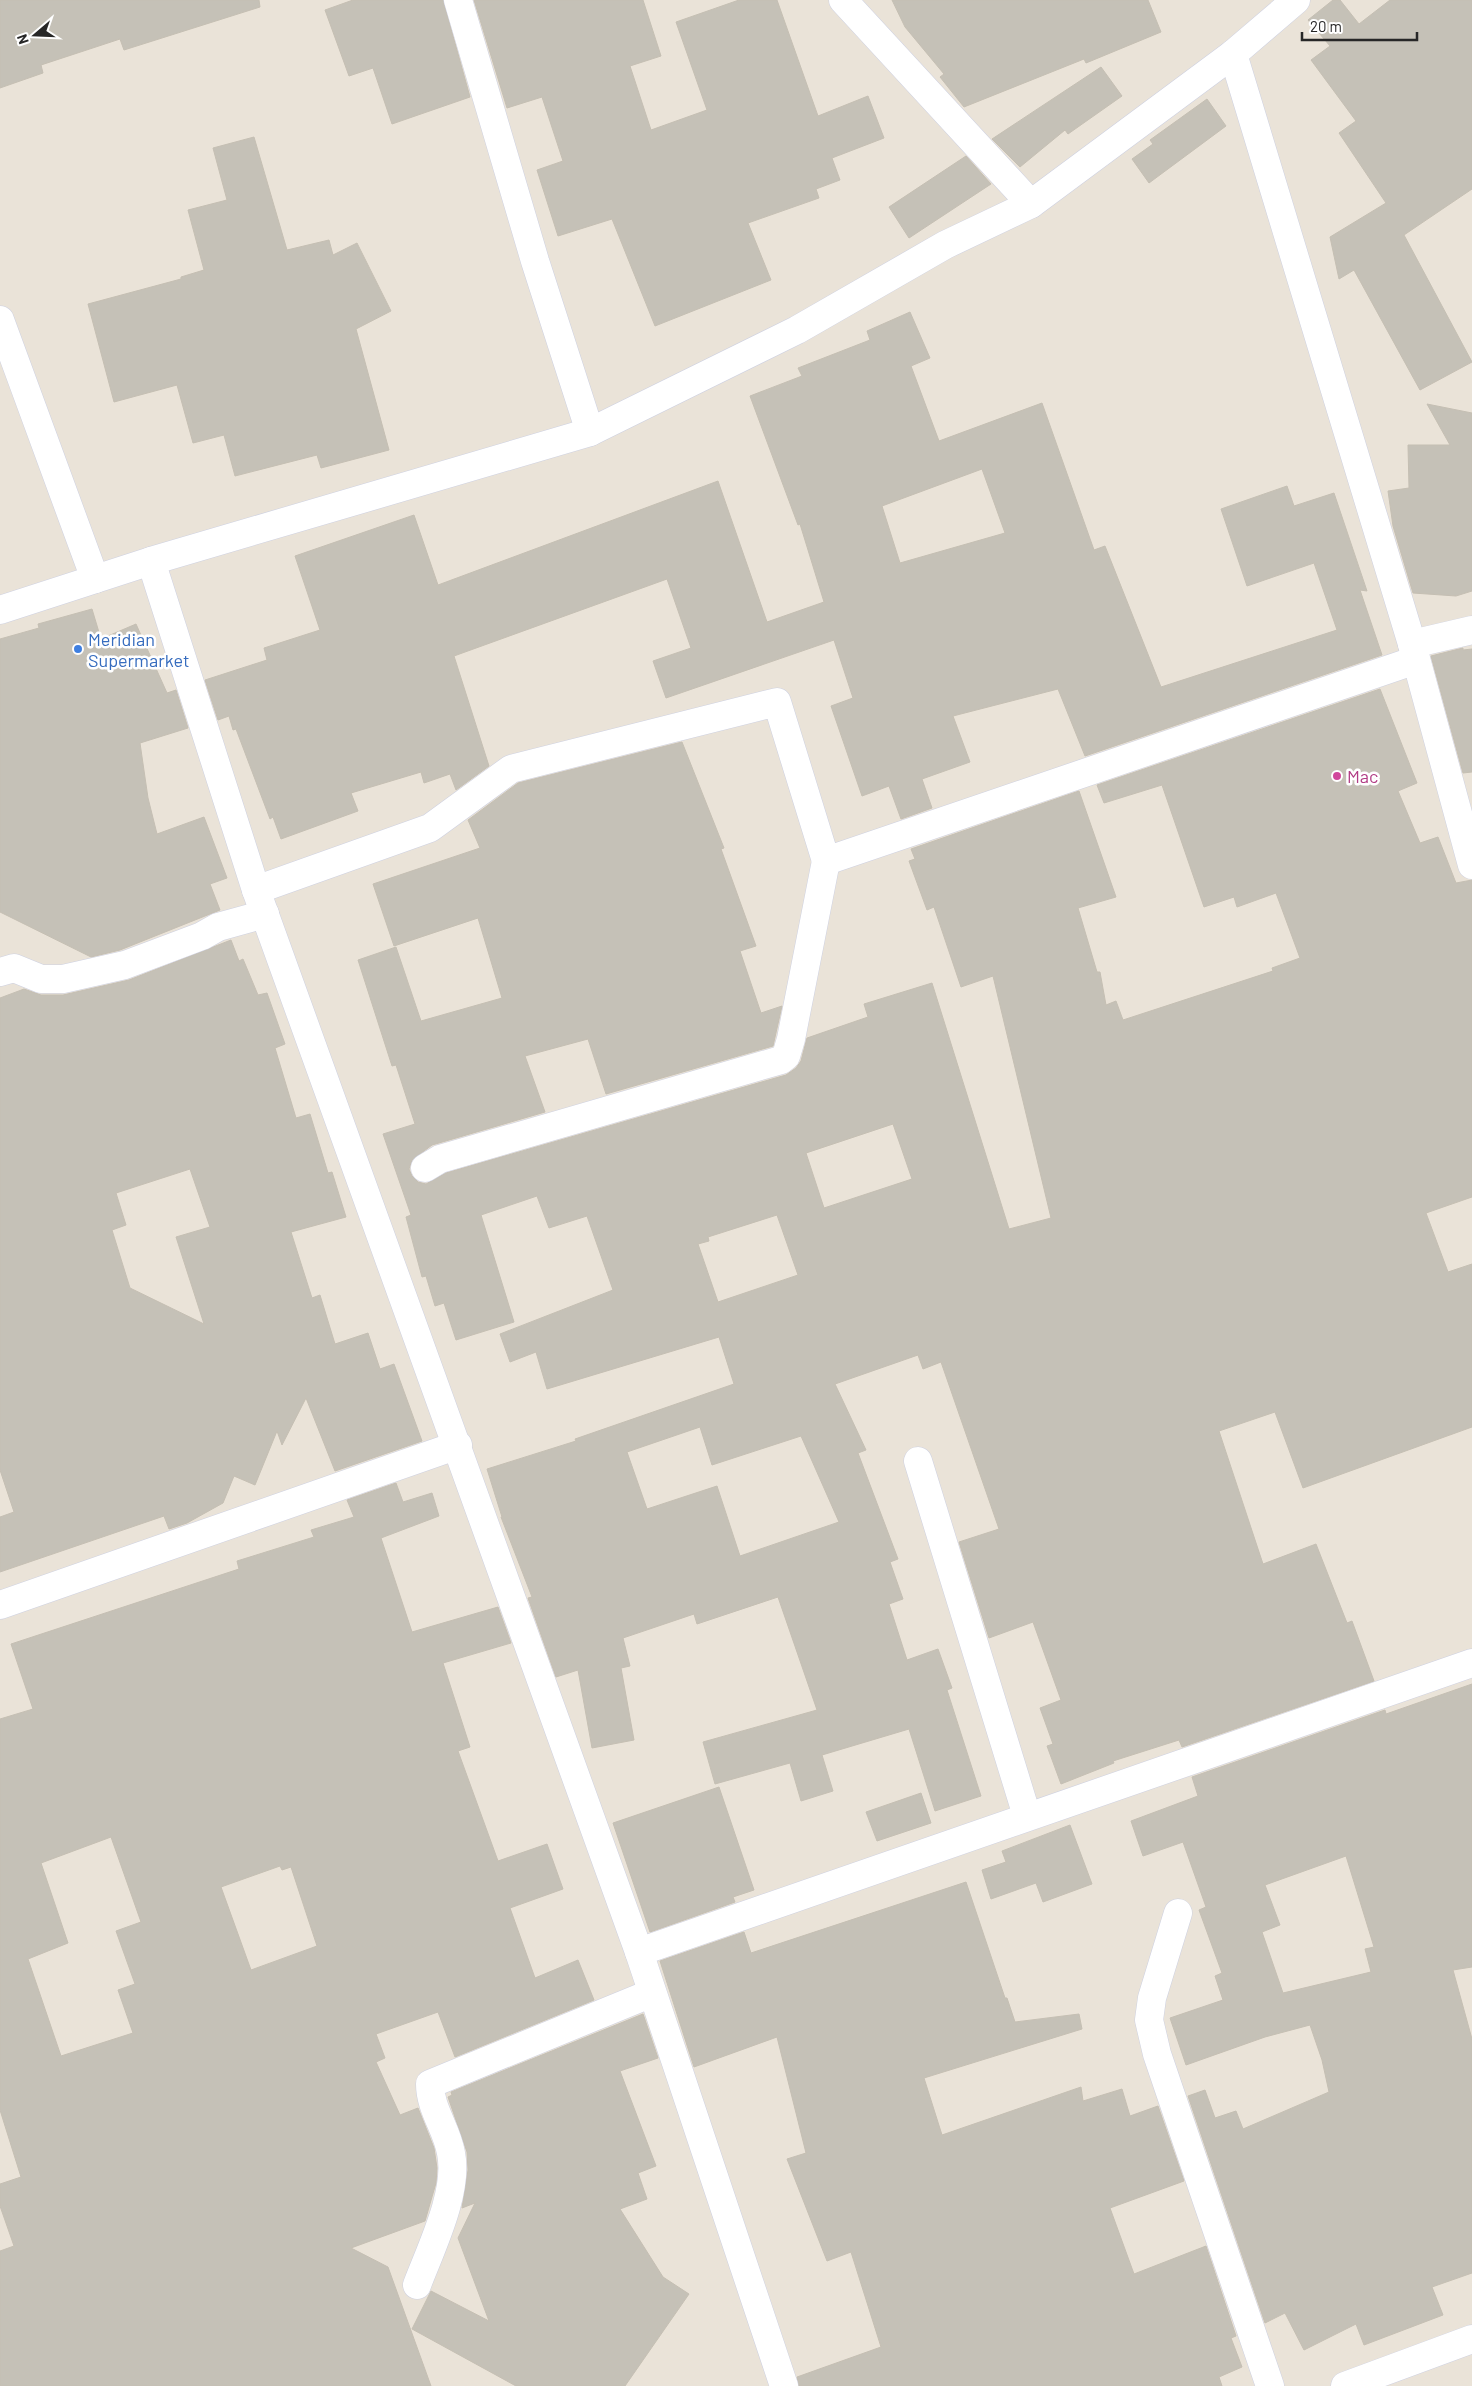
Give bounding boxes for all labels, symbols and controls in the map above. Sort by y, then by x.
north arrow [10,10,60,60]
scale bar [1302,10,1417,42]
text: 20 m [1310,17,1342,35]
text: N [13,32,32,47]
place label: Meridian Supermarket [88,628,189,671]
marker: Meridian Supermarket [72,643,84,655]
place label: Mac [1347,765,1378,787]
marker: Mac [1331,770,1343,782]

